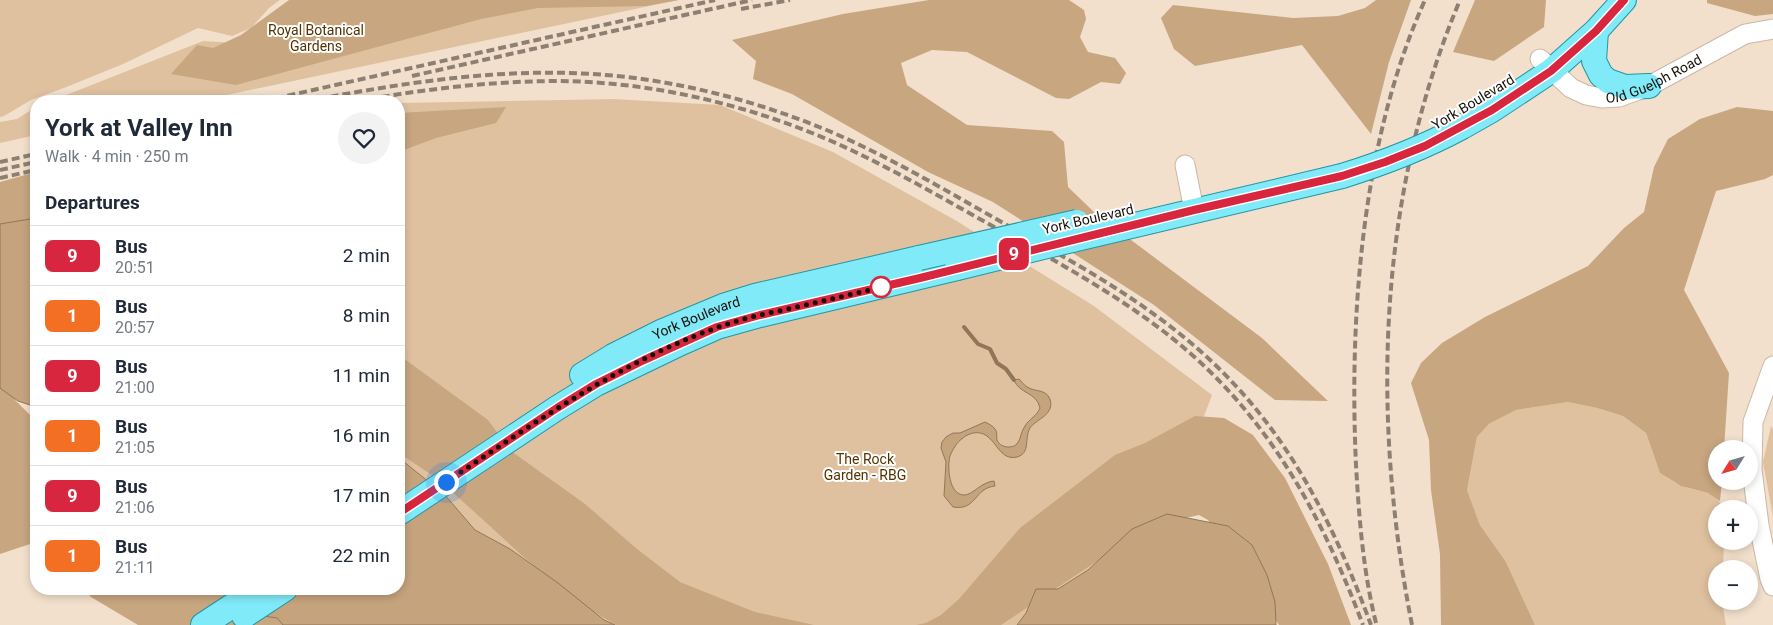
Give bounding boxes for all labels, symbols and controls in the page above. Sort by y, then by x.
park label: Royal Botanical Gardens [268,22,364,54]
street label: Old Guelph Road [1605,51,1704,106]
street label: York Boulevard [1429,71,1517,133]
button: heart [338,112,390,164]
text: York at Valley Inn [45,114,233,142]
text: Walk · 4 min · 250 m [45,147,189,166]
text: Departures [45,191,140,214]
street label: York Boulevard [1041,201,1135,237]
text: Bus [115,235,148,258]
line badge: 9 [998,238,1030,270]
text: 9 [1009,243,1019,264]
text: 2 min [343,244,390,267]
text: 9 [67,245,78,266]
text: 20:51 [115,258,155,277]
unlabelled marker [870,276,892,298]
street label: York Boulevard [650,293,742,343]
text: Bus [115,295,148,318]
text: 8 min [343,304,390,327]
text: 1 [67,305,78,326]
text: 20:57 [115,318,155,337]
text: Bus [115,355,148,378]
text: 11 min [332,364,390,387]
text: 9 [67,365,78,386]
text: 21:00 [115,378,155,397]
text: Bus [115,415,148,438]
text: 16 min [332,424,390,447]
text: 1 [67,425,78,446]
text: 21:05 [115,438,155,457]
north arrow [1708,440,1758,490]
map controls [1708,440,1758,610]
park label: The Rock Garden - RBG [824,451,906,483]
your location [434,470,459,495]
text: Bus [115,475,148,498]
text: 17 min [332,484,390,507]
text: 9 [67,485,78,506]
text: 21:06 [115,498,155,517]
button: + [1708,500,1758,550]
text: Bus [115,535,148,558]
text: 22 min [332,544,390,567]
text: 1 [67,545,78,566]
text: 21:11 [115,558,155,577]
button: − [1708,560,1758,610]

